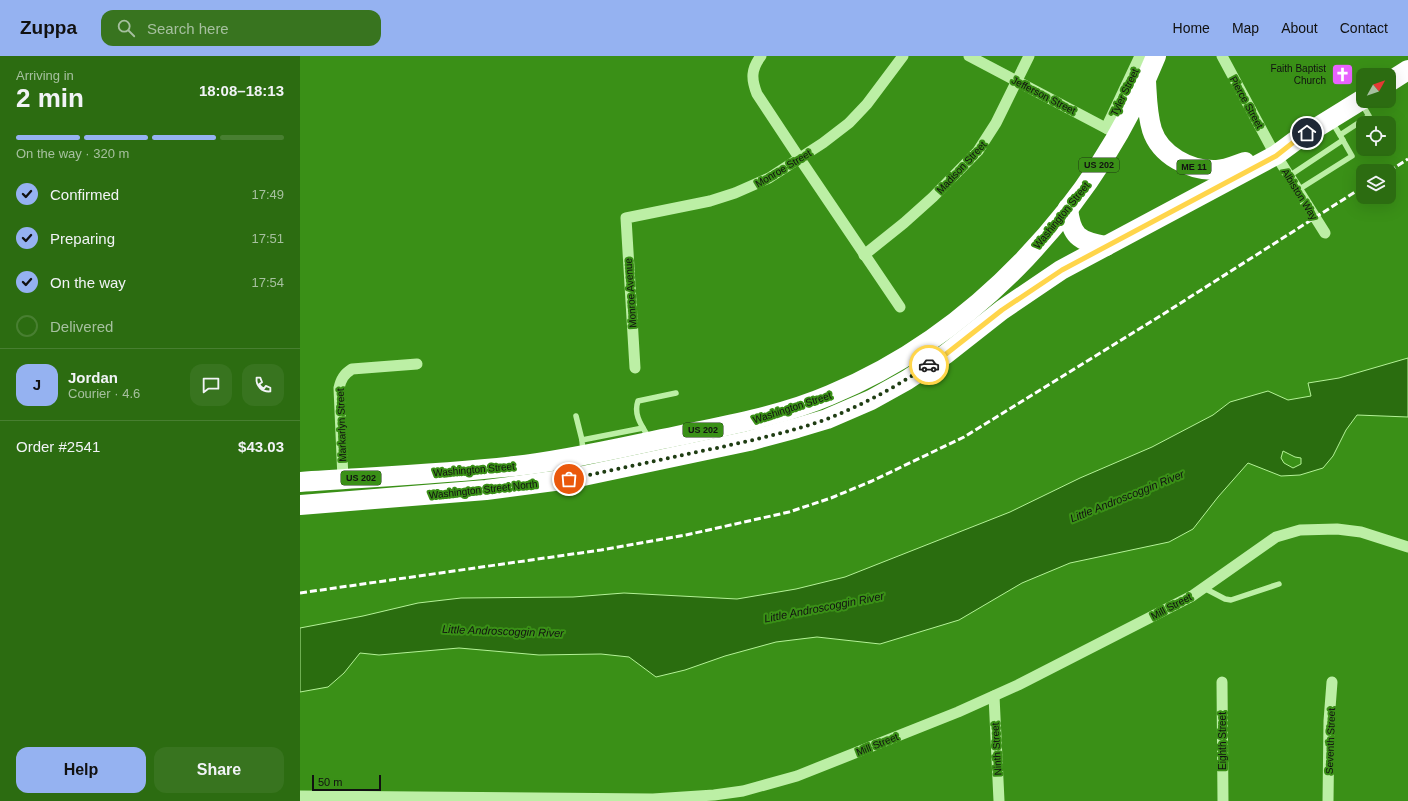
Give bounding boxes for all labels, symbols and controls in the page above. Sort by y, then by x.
search box [101,10,381,46]
text: Zuppa [20,17,77,38]
icon: search [115,17,137,39]
text: Search here [147,20,229,37]
text: Home [1173,20,1210,36]
text: Map [1232,20,1259,36]
text: About [1281,20,1318,36]
text: Contact [1340,20,1388,36]
church icon: Faith Baptist Church [1329,61,1355,87]
place label: Faith Baptist Church [1270,63,1326,86]
street label: Tyler Street [1108,67,1141,118]
text: Arriving in [16,68,74,83]
north arrow [1356,68,1396,108]
map controls [1356,68,1396,204]
street label: Pierce Street [1228,74,1265,130]
street label: Jefferson Street [1010,75,1078,116]
text: 18:08–18:13 [199,82,284,99]
text: 2 min [16,83,84,113]
pin [1290,116,1324,150]
button: locate [1356,116,1396,156]
icon: home [1296,122,1318,144]
street label: Madison Street [934,139,988,196]
text: On the way · 320 m [16,146,129,161]
street label: Monroe Street [753,147,813,189]
road number: US 202 [1079,158,1119,172]
road number: ME 11 [1177,160,1211,174]
button: layers [1356,164,1396,204]
street label: Albiston Way [1280,167,1320,222]
street label: Washington Street [1031,180,1092,251]
icon: check [16,183,38,205]
text: Confirmed [50,186,119,203]
text: 17:49 [251,187,284,202]
icon: check [16,227,38,249]
text: Preparing [50,230,115,247]
text: 17:51 [251,231,284,246]
street label: Monroe Avenue [623,257,638,328]
icon: check [16,271,38,293]
text: On the way [50,274,126,291]
text: 17:54 [251,275,284,290]
text: Delivered [50,318,113,335]
courier [909,345,949,385]
icon: car [918,354,940,376]
button: chat [190,364,232,406]
button: phone [242,364,284,406]
text: Jordan [68,369,118,386]
text: J [33,376,41,393]
text: Courier · 4.6 [68,386,140,401]
street label: Markarlyn Street [335,388,348,462]
street label: Washington Street [752,390,833,425]
road number: US 202 [683,423,723,437]
text: Order #2541 [16,438,100,455]
text: $43.03 [238,438,284,455]
street label: Washington Street [433,460,516,479]
pin [552,462,586,496]
water label: Little Androscoggin River [1068,467,1187,524]
icon: bag [558,468,580,490]
road number: US 202 [341,471,381,485]
street label: Washington Street North [428,478,538,501]
water label: Little Androscoggin River [763,589,886,625]
street label: Mill Street [1149,591,1194,622]
water label: Little Androscoggin River [442,623,565,639]
street label: Seventh Street [1324,708,1337,774]
street label: Eighth Street [1217,712,1228,770]
street label: Ninth Street [990,722,1003,776]
street label: Mill Street [855,731,900,758]
button: Help [16,747,146,793]
button: Share [154,747,284,793]
scale bar [312,773,381,792]
text: 50 m [318,776,342,788]

